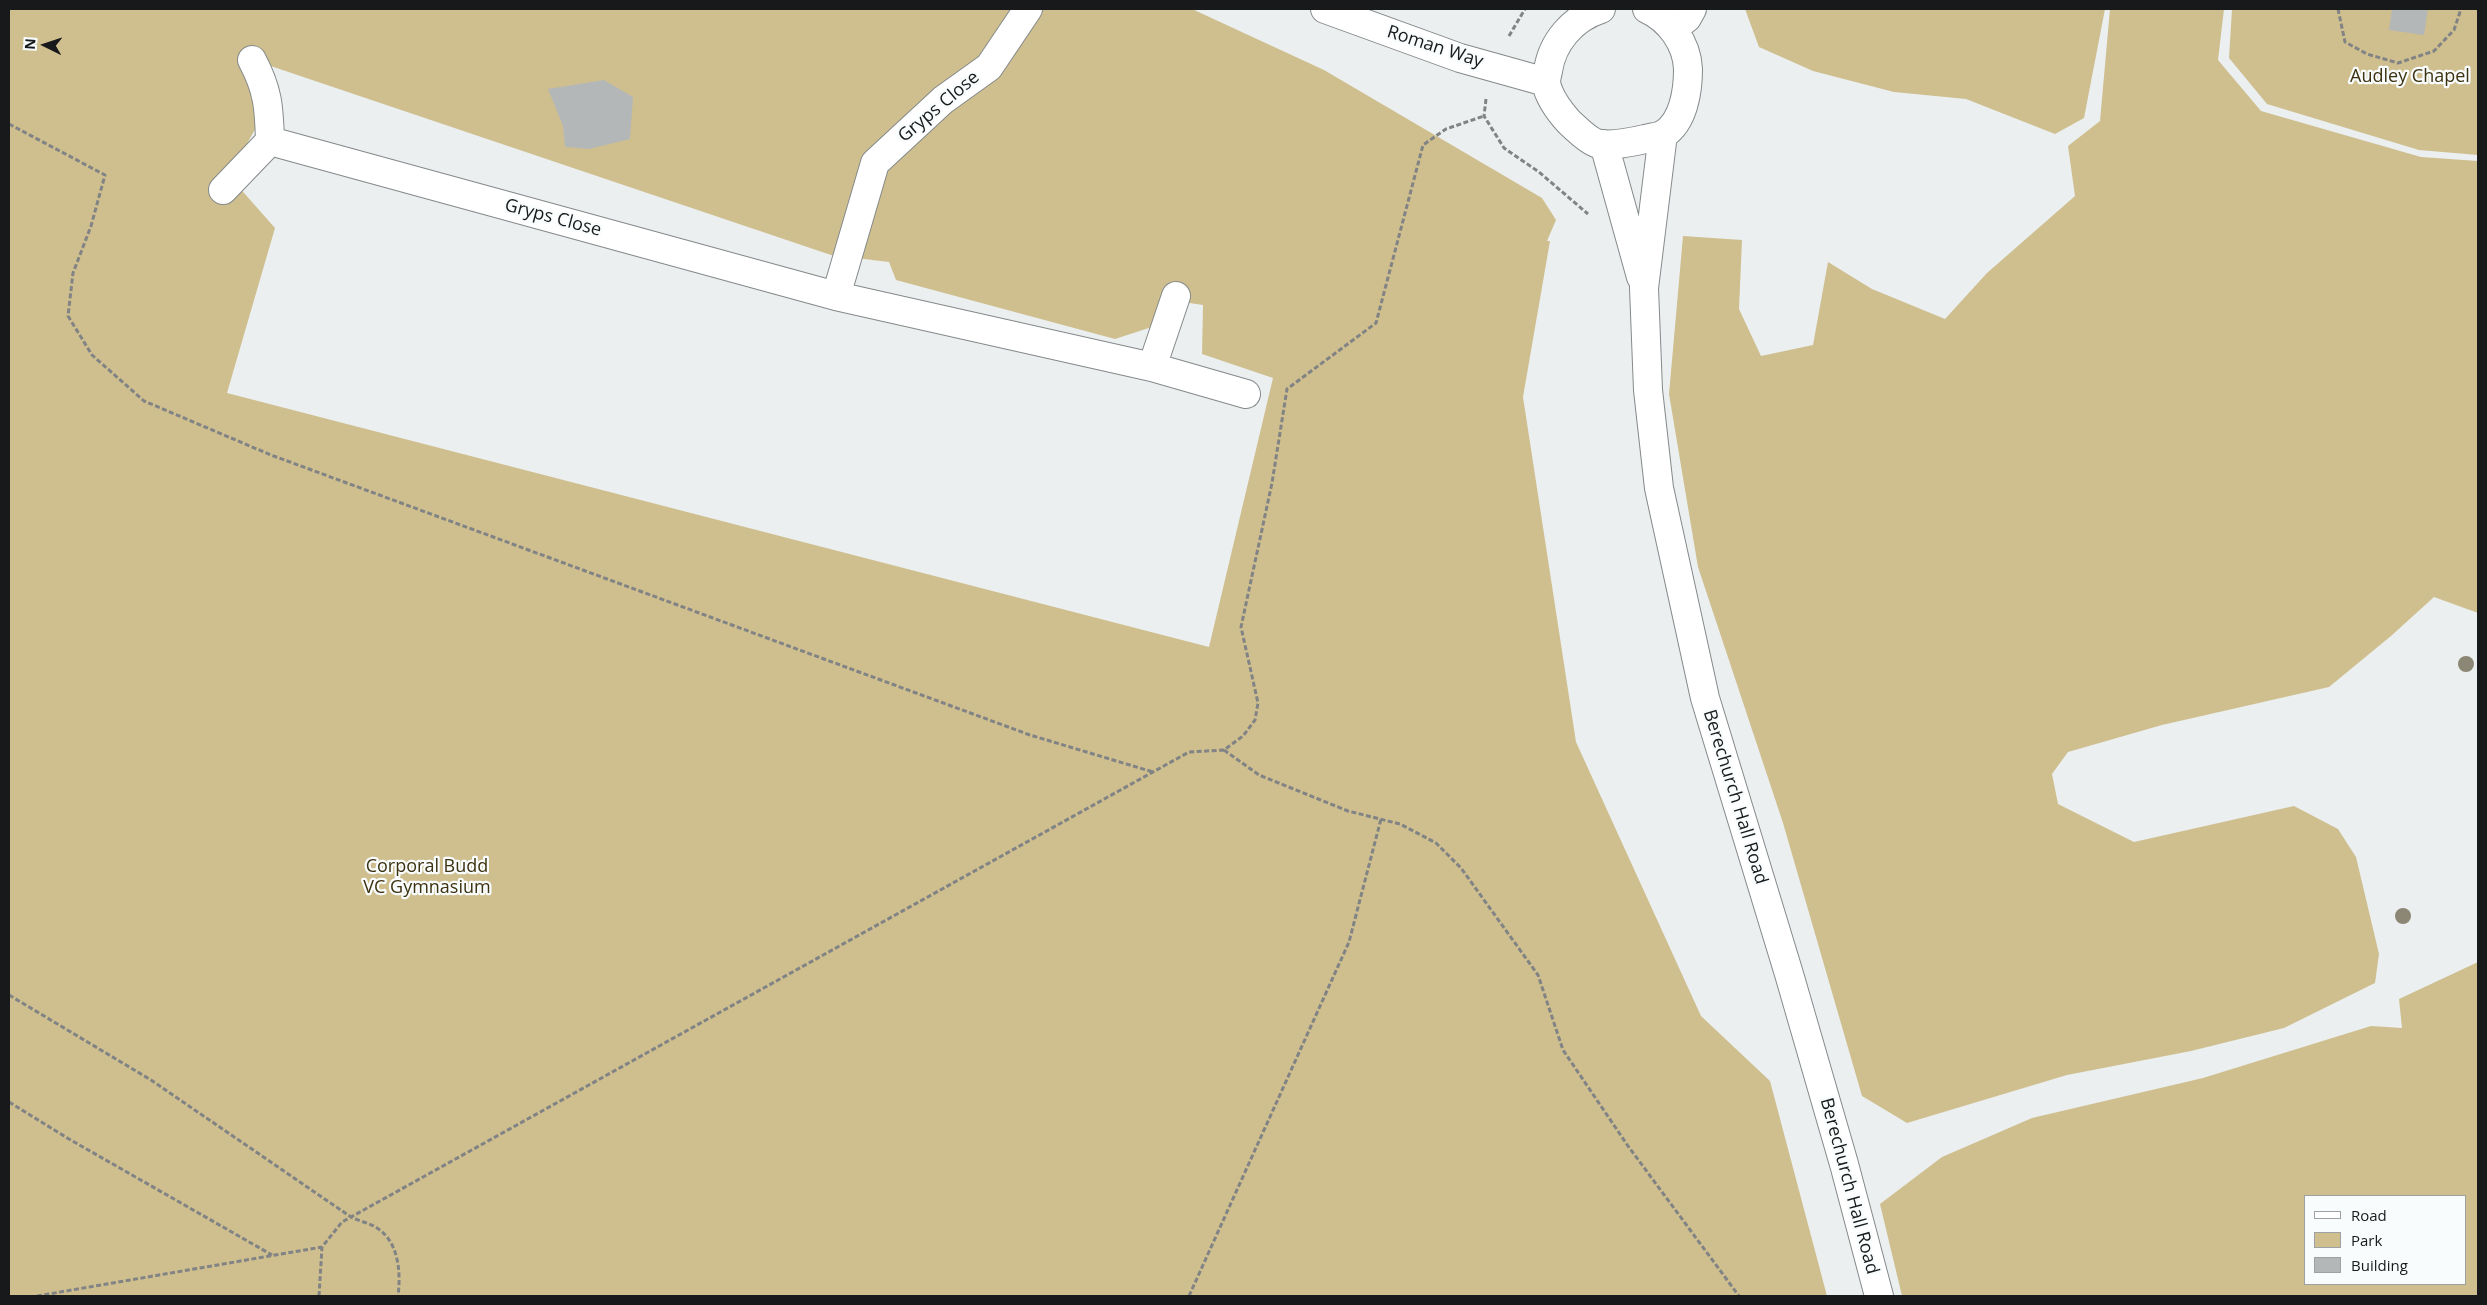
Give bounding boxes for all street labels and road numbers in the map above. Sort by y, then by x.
street label: Roman Way [1384,21,1486,73]
street label: Gryps Close [894,67,984,147]
street label: Gryps Close [502,195,604,241]
street label: Berechurch Hall Road [1698,707,1772,887]
street label: Berechurch Hall Road [1815,1096,1883,1276]

